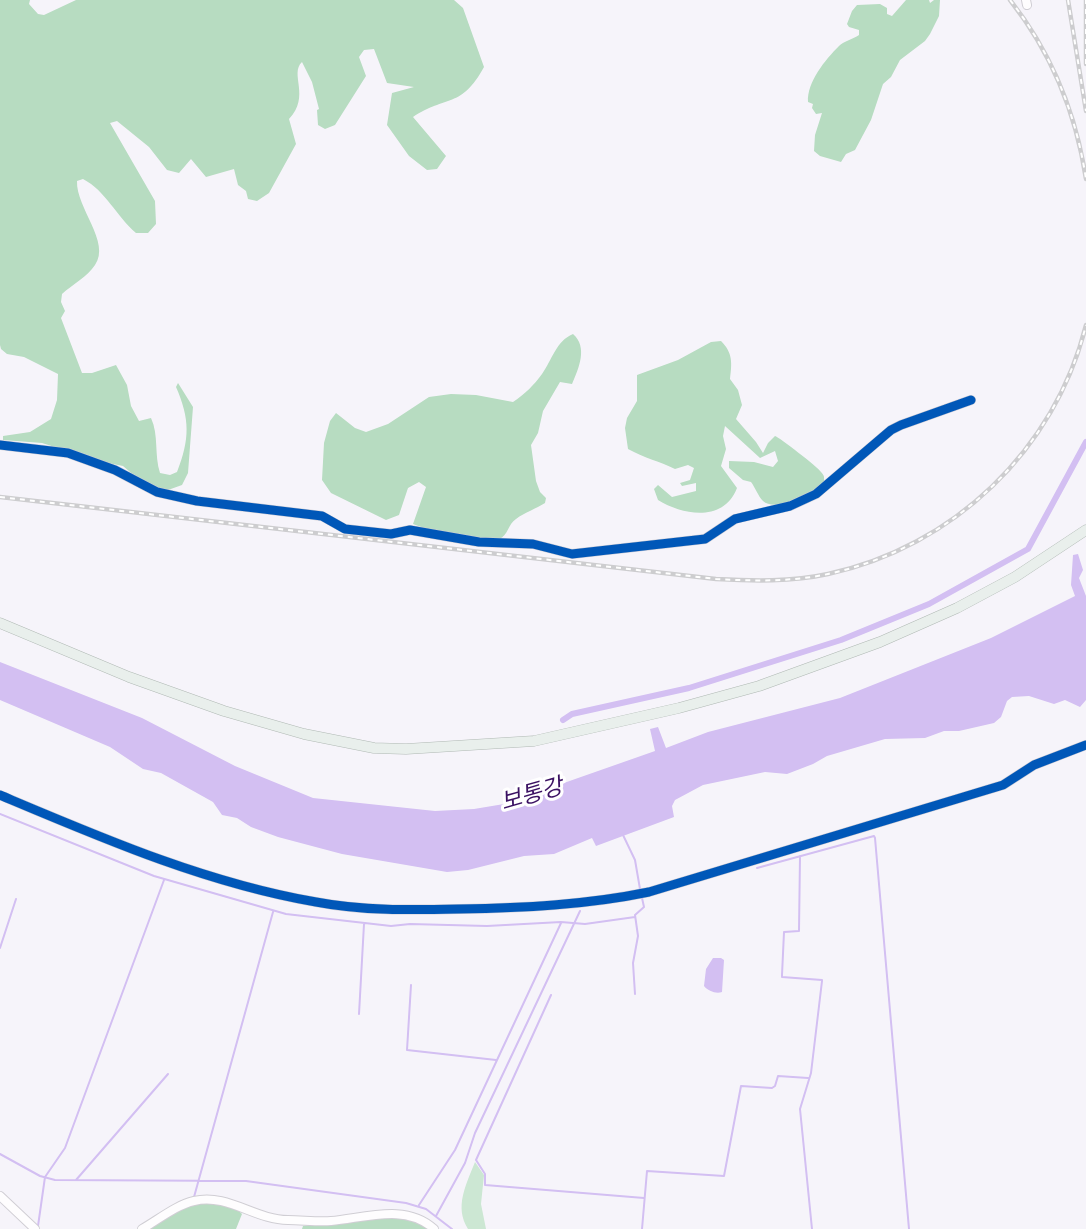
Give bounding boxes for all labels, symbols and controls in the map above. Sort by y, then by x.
water label: 보통강 [498,774,566,818]

